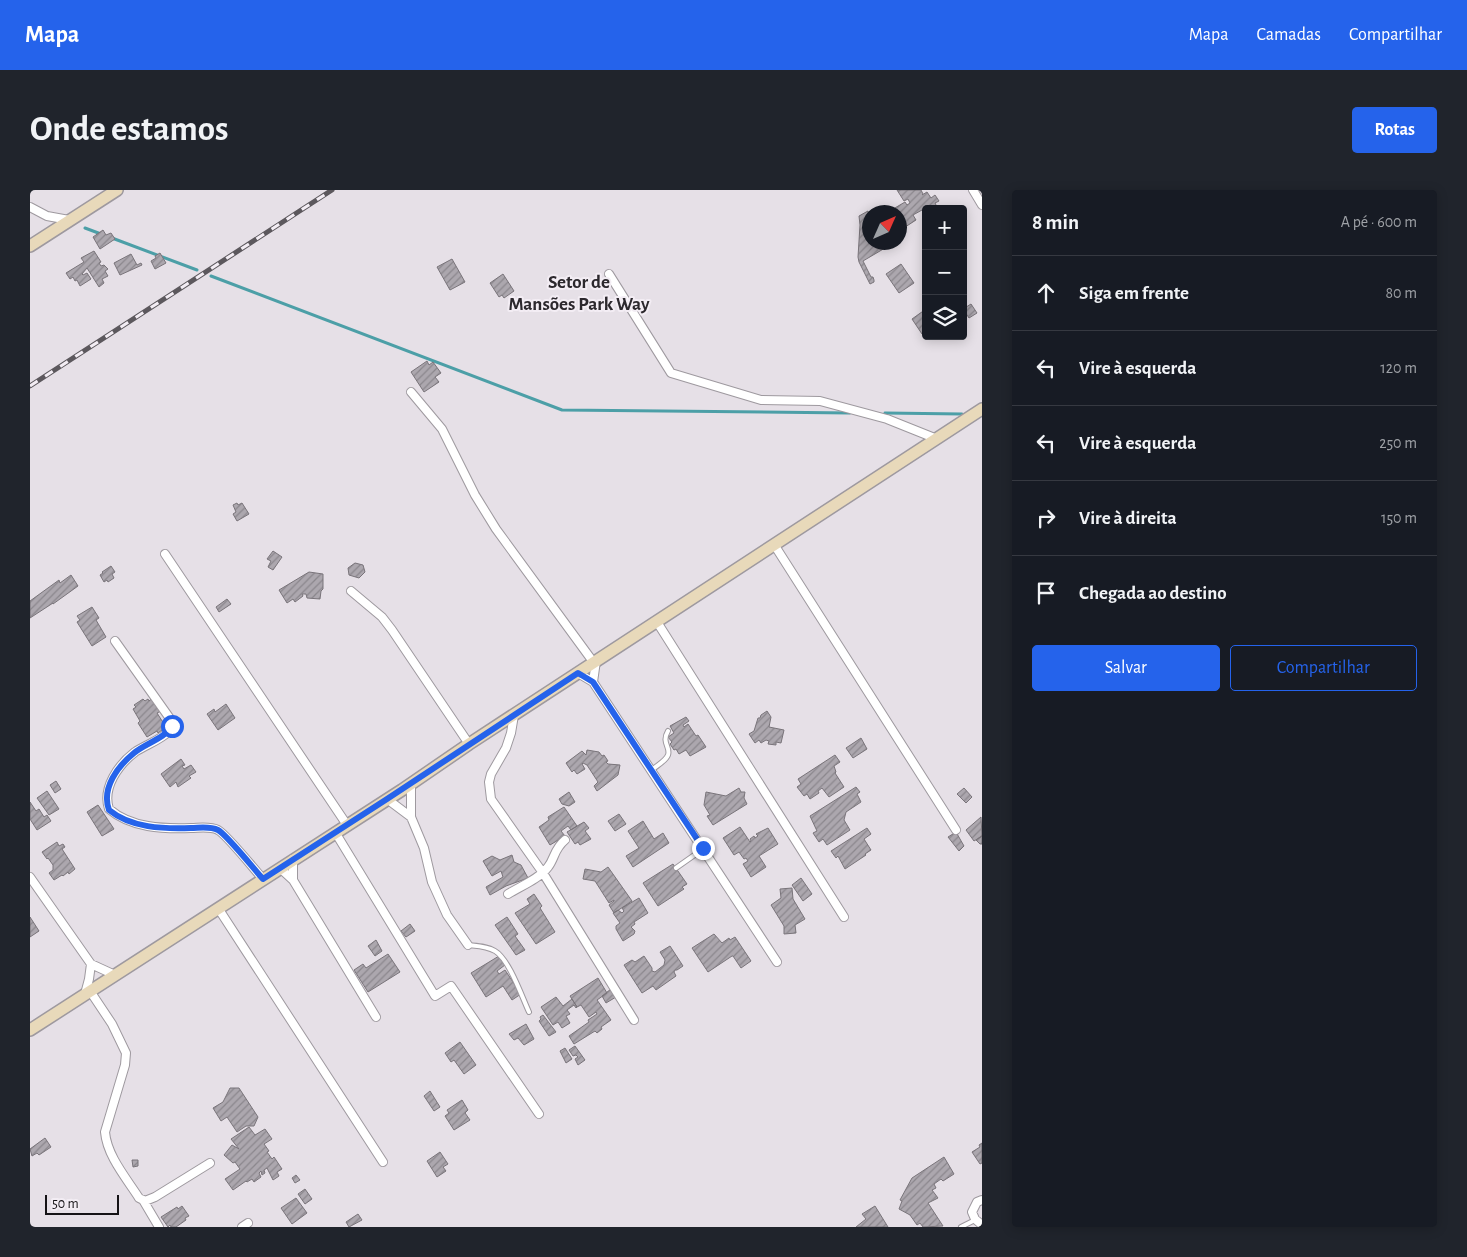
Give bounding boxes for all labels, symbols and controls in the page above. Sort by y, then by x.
text: Mapa [25,23,79,47]
text: Mapa [1189,26,1228,44]
text: Camadas [1256,26,1321,44]
text: Compartilhar [1349,26,1442,44]
button: Rotas [1352,107,1437,153]
text: Onde estamos [30,112,229,147]
north arrow [862,205,907,250]
map controls [922,205,967,340]
button: + [922,205,967,250]
text: 8 min [1032,212,1079,233]
text: A pé · 600 m [1341,214,1417,230]
button: − [922,250,967,295]
district label: Setor de Mansões Park Way [508,273,650,314]
icon: ahead [1032,279,1060,307]
text: Siga em frente [1079,284,1189,303]
text: 80 m [1386,285,1417,301]
button: layers [922,295,967,340]
icon: left [1032,354,1060,382]
text: Vire à esquerda [1079,359,1196,378]
text: 120 m [1380,360,1417,376]
icon: left [1032,429,1060,457]
text: Vire à esquerda [1079,434,1196,453]
text: 250 m [1379,435,1417,451]
icon: right [1032,504,1060,532]
text: Vire à direita [1079,509,1177,528]
text: 150 m [1381,510,1417,526]
icon: arrive [1032,579,1060,607]
text: Chegada ao destino [1079,584,1227,603]
button: Salvar [1032,645,1220,691]
button: Compartilhar [1230,645,1417,691]
route start [161,715,184,738]
route end [692,837,715,860]
scale bar [45,1192,119,1215]
text: 50 m [52,1197,79,1211]

